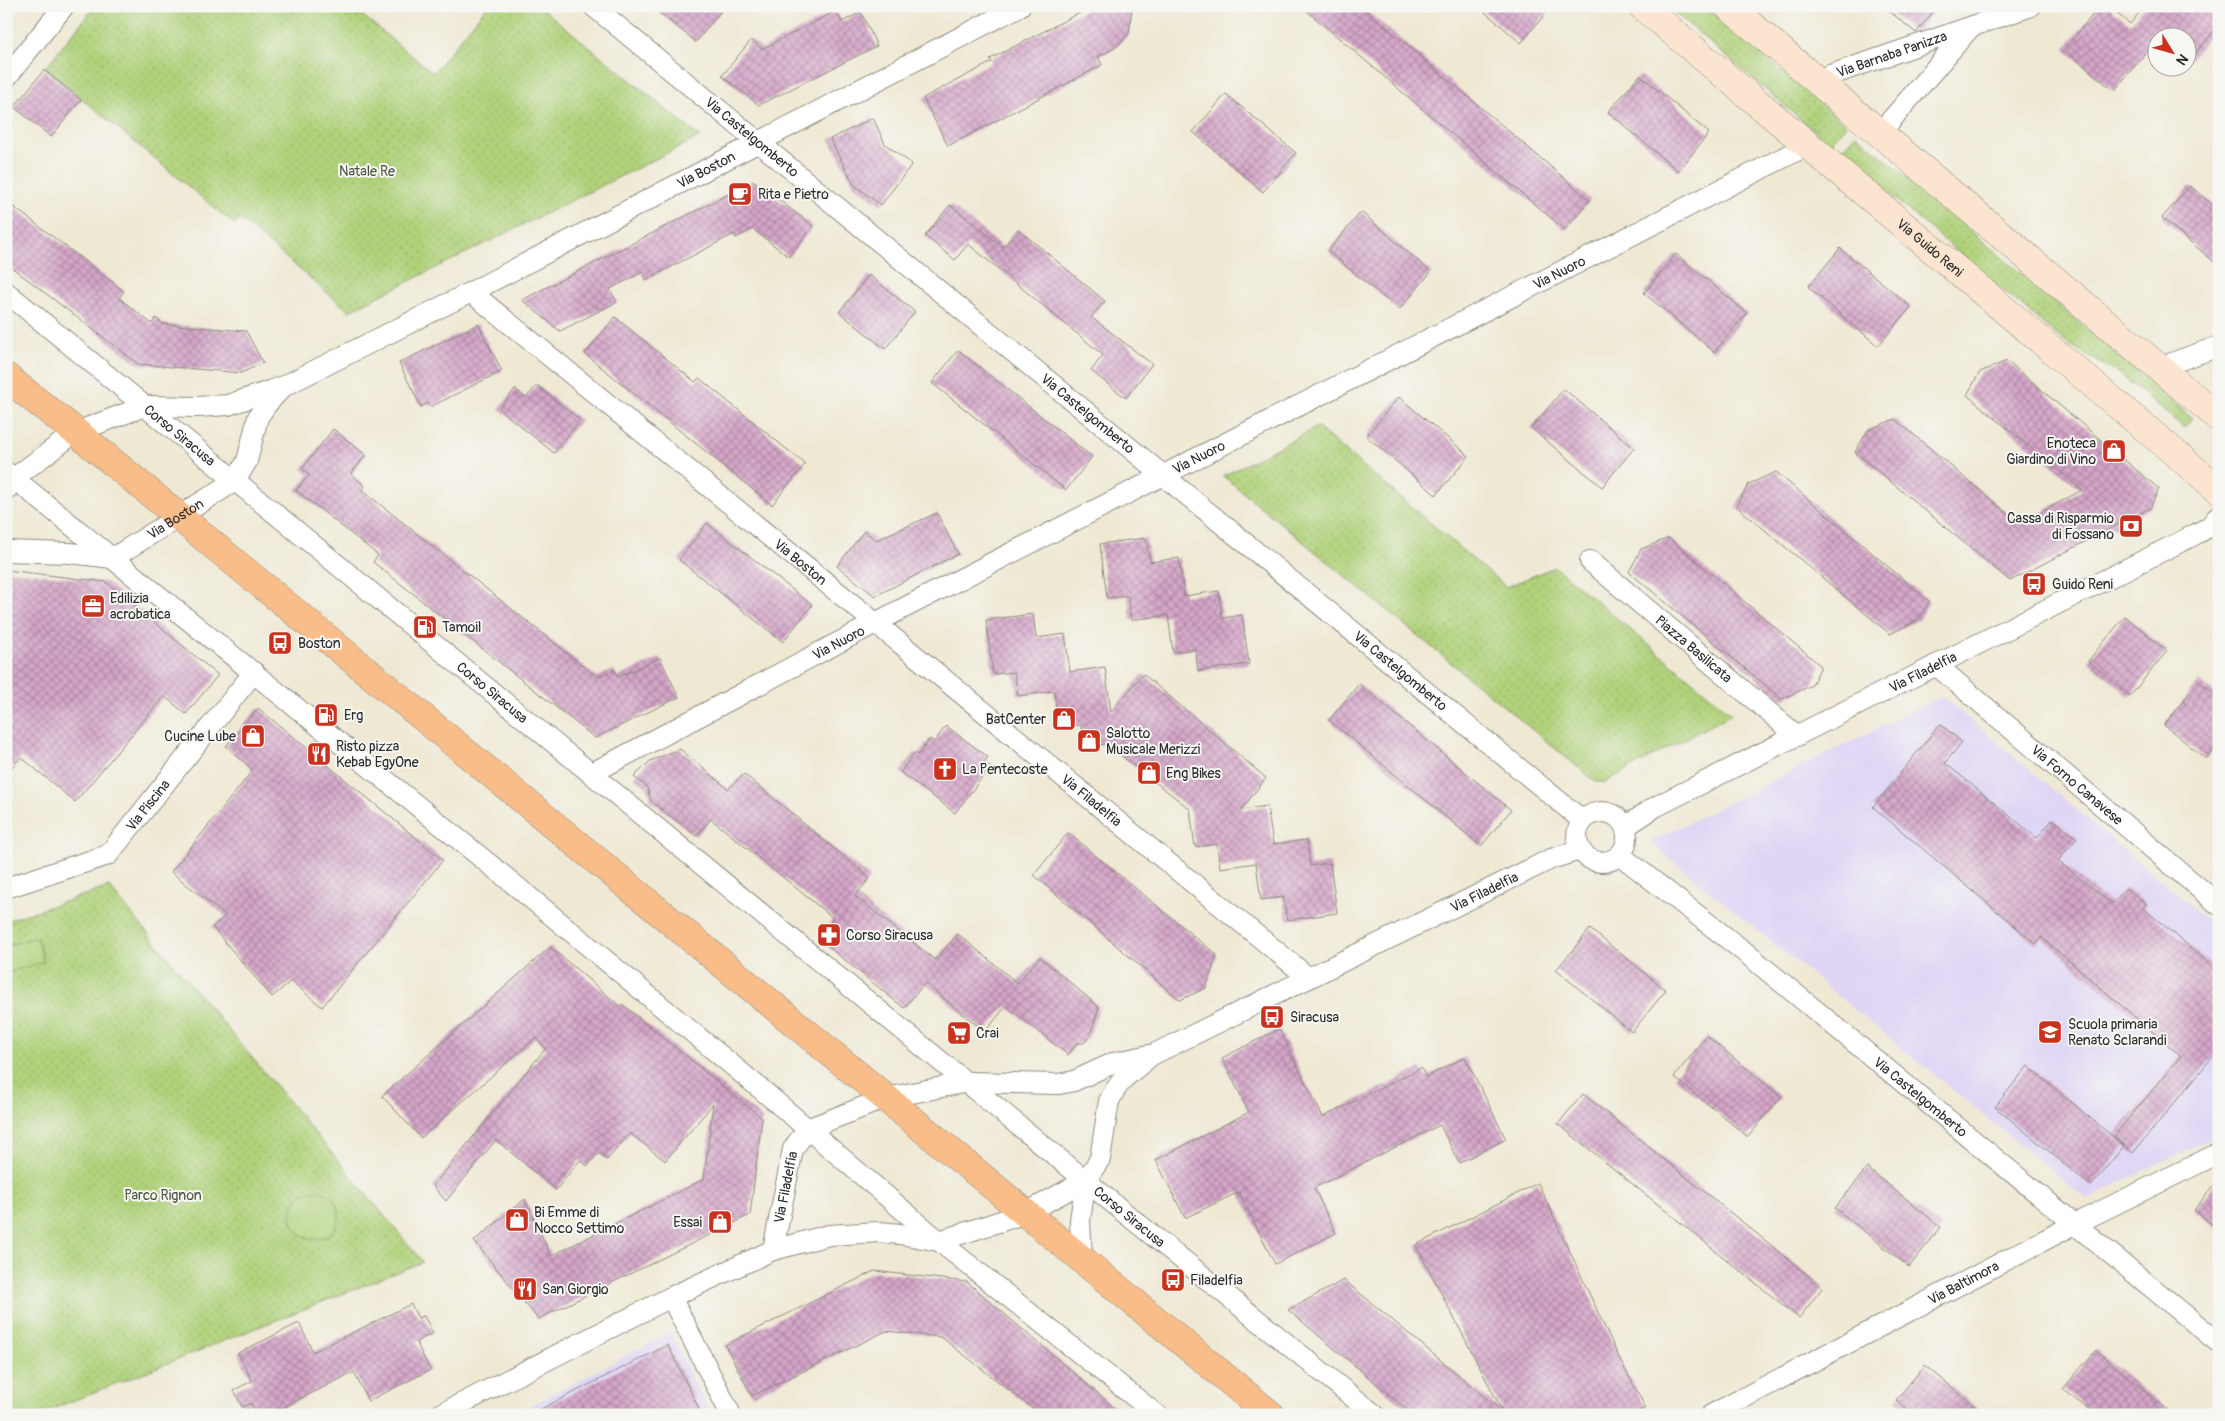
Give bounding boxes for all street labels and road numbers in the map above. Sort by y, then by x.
street label: Via Barnaba Panizza [1834,28,1949,81]
street label: Via Castelgomberto [701,94,802,181]
street label: Via Boston [674,148,738,192]
street label: Via Guido Reni [1893,215,1967,281]
street label: Via Nuoro [1530,252,1589,293]
street label: Via Castelgomberto [1037,370,1138,458]
street label: Corso Siracusa [140,401,218,470]
street label: Via Nuoro [1170,437,1228,478]
street label: Via Boston [144,495,207,543]
street label: Via Boston [770,536,830,589]
street label: Piazza Basilicata [1652,612,1735,686]
street label: Via Nuoro [810,622,868,664]
street label: Via Castelgomberto [1350,628,1451,715]
street label: Via Filadelfia [1887,648,1960,696]
street label: Corso Siracusa [453,659,531,727]
street label: Via Forno Canavese [2027,741,2126,829]
street label: Via Filadelfia [1058,771,1125,830]
street label: Via Piscina [123,776,174,835]
street label: Via Filadelfia [1448,868,1521,916]
street label: Via Castelgomberto [1870,1054,1971,1141]
street label: Via Filadelfia [770,1150,801,1225]
street label: Corso Siracusa [1090,1183,1168,1251]
street label: Via Baltimora [1925,1257,2002,1309]

